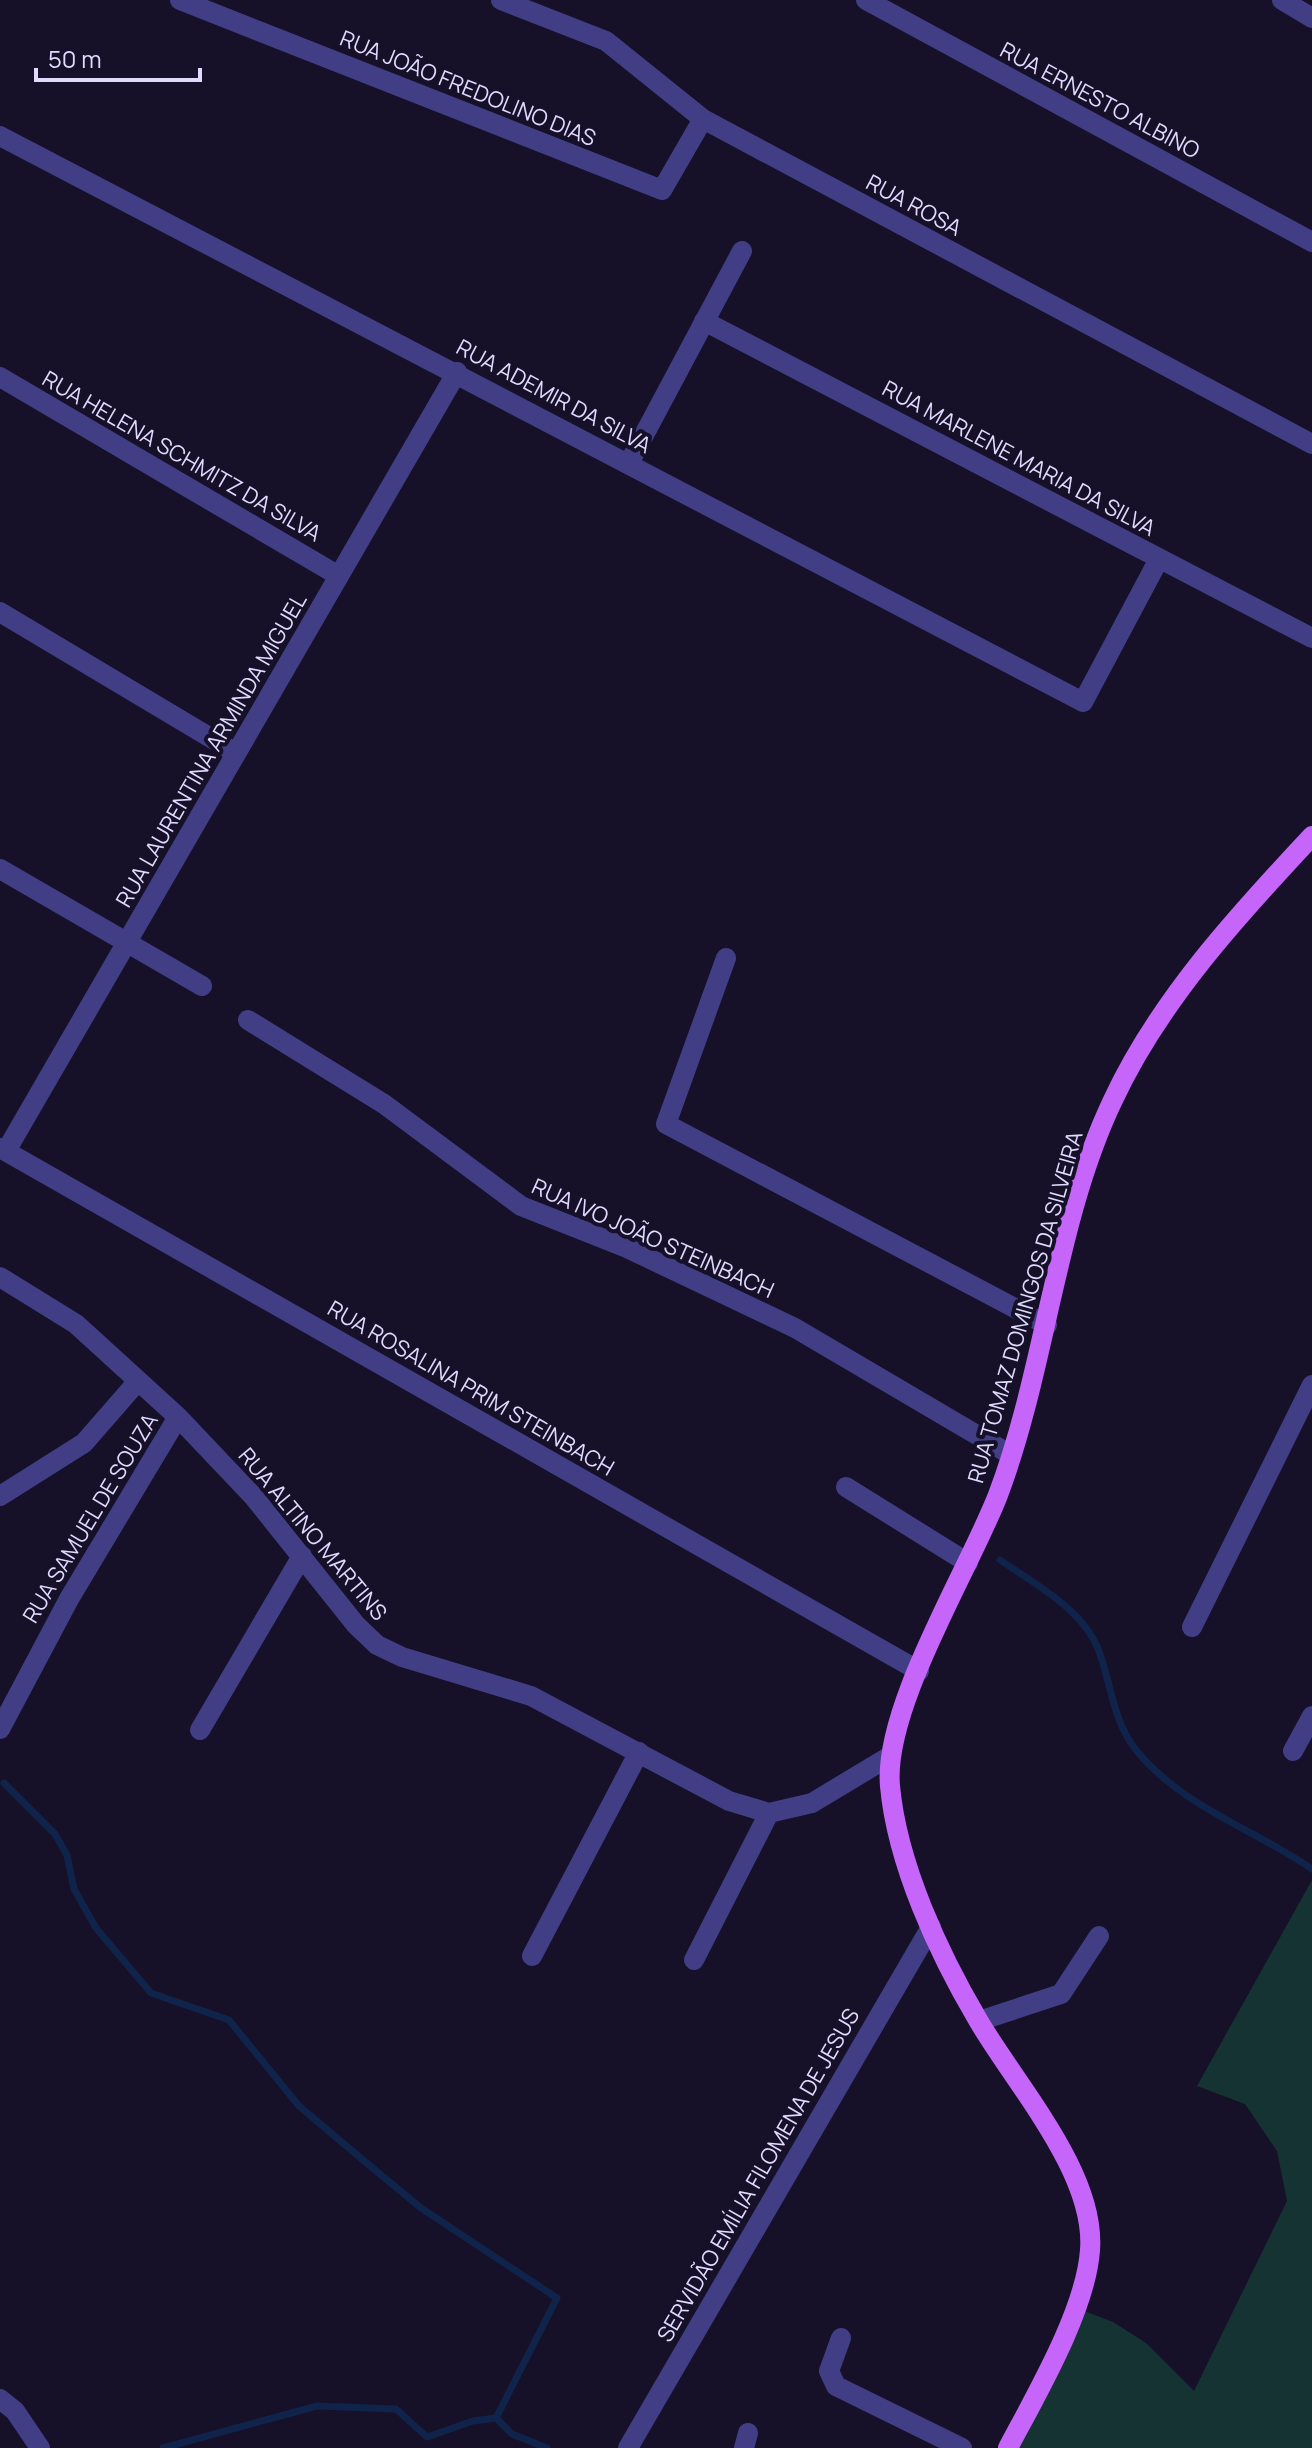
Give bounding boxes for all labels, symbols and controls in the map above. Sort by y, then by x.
street label: RUA JOÃO FREDOLINO DIAS [336,23,600,153]
scale bar [36,32,200,82]
street label: RUA ERNESTO ALBINO [995,35,1205,165]
text: 50 m [48,42,102,75]
street label: RUA ROSA [861,167,967,243]
street label: RUA ADEMIR DA SILVA [451,332,657,460]
street label: RUA HELENA SCHMITZ DA SILVA [37,364,327,548]
street label: RUA MARLENE MARIA DA SILVA [877,373,1161,543]
street label: RUA LAURENTINA ARMINDA MIGUEL [109,588,313,912]
street label: RUA TOMAZ DOMINGOS DA SILVEIRA [960,1128,1090,1486]
street label: RUA IVO JOÃO STEINBACH [527,1171,779,1305]
street label: RUA ROSALINA PRIM STEINBACH [322,1293,620,1483]
street label: RUA SAMUEL DE SOUZA [15,1408,165,1628]
street label: RUA ALTINO MARTINS [232,1441,394,1627]
street label: SERVIDÃO EMÍLIA FILOMENA DE JESUS [650,2003,866,2347]

